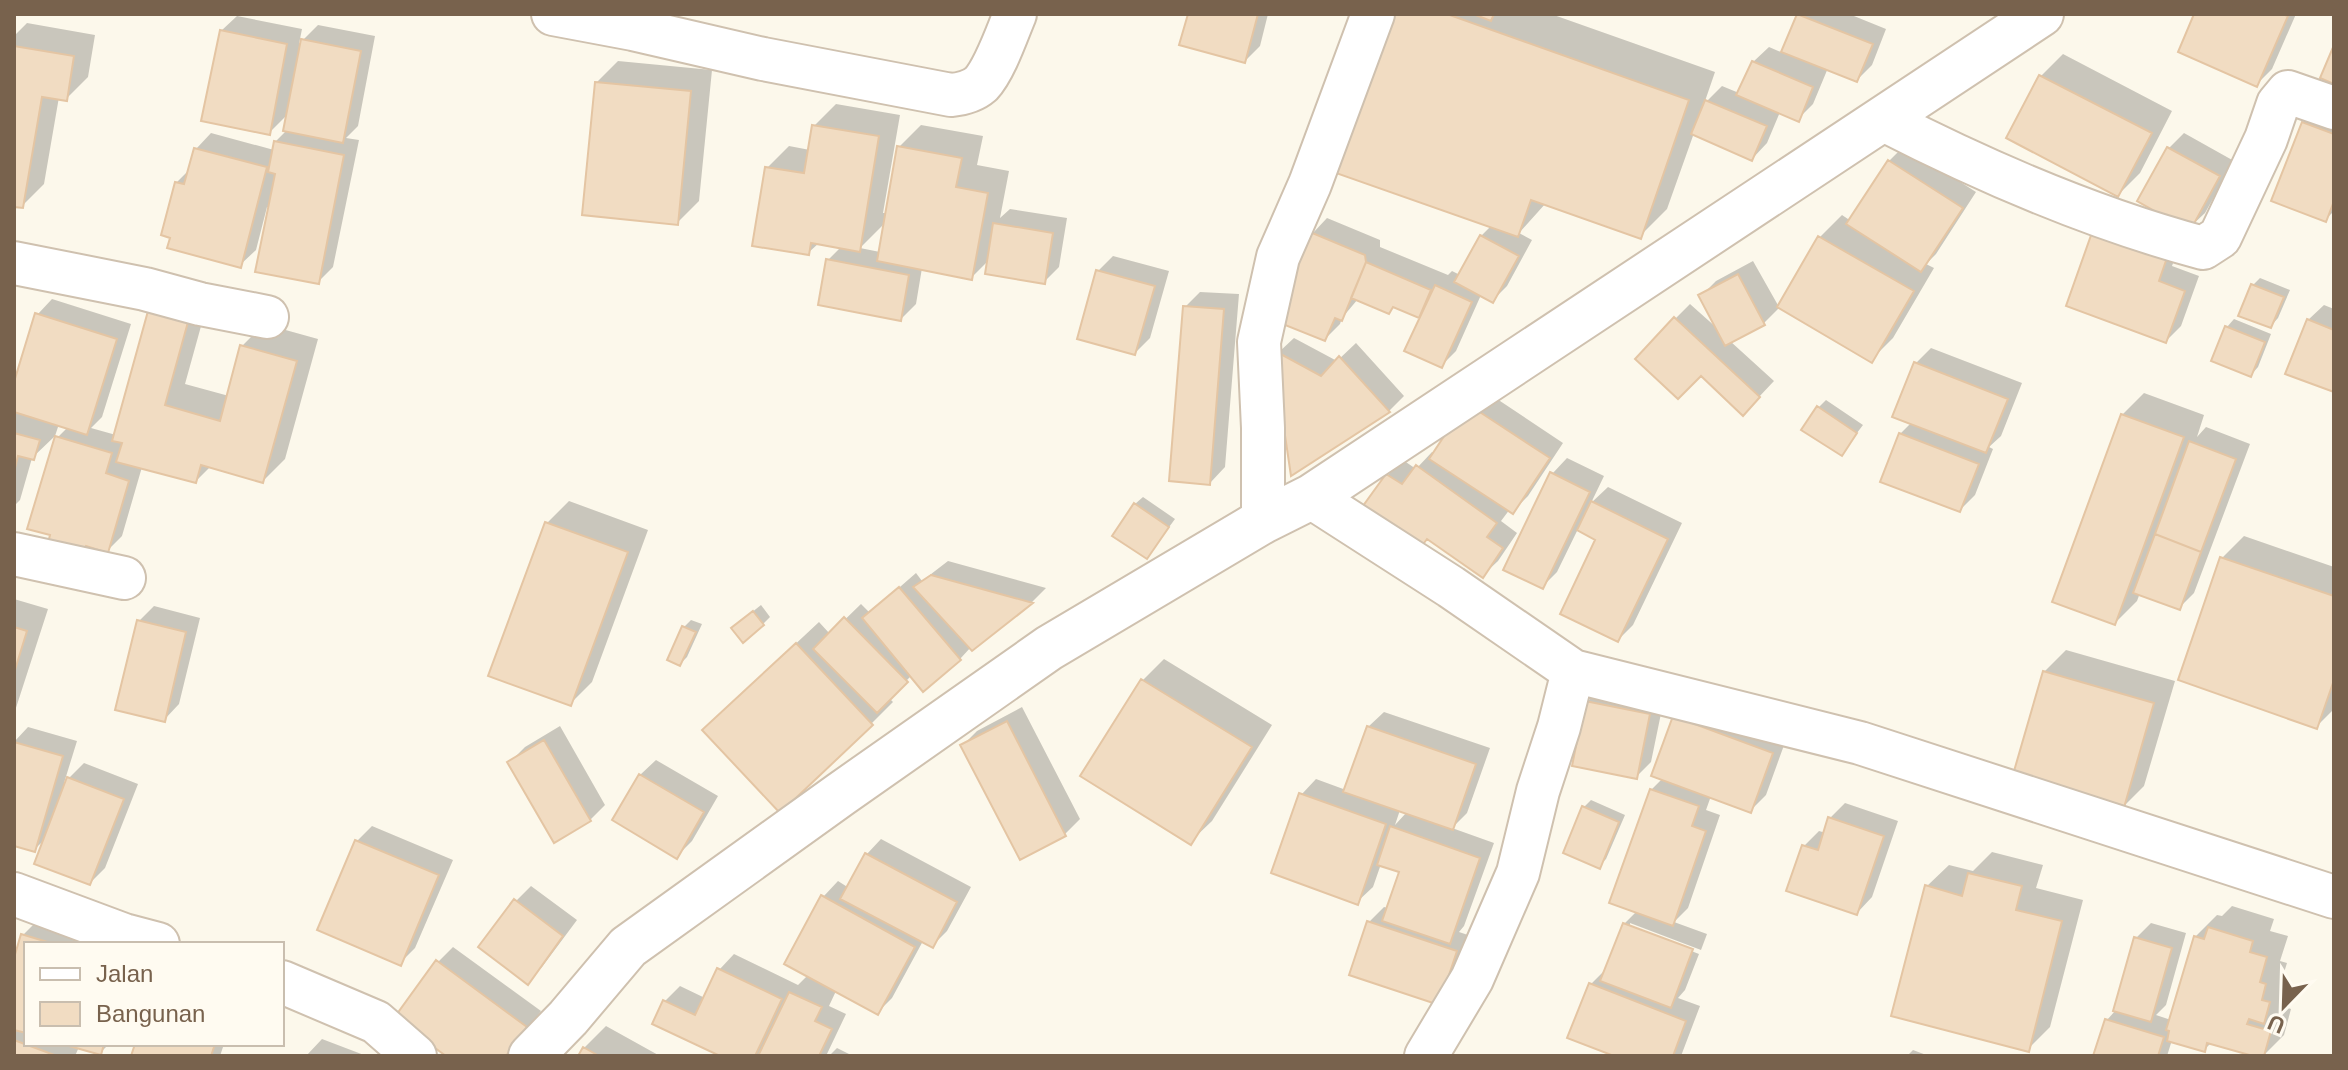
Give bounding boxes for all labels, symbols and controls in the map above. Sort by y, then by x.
legend [24,942,284,1046]
text: Jalan [96,960,153,987]
north arrow [2244,966,2324,1046]
text: Bangunan [96,1000,205,1027]
text: U [2264,1009,2289,1039]

